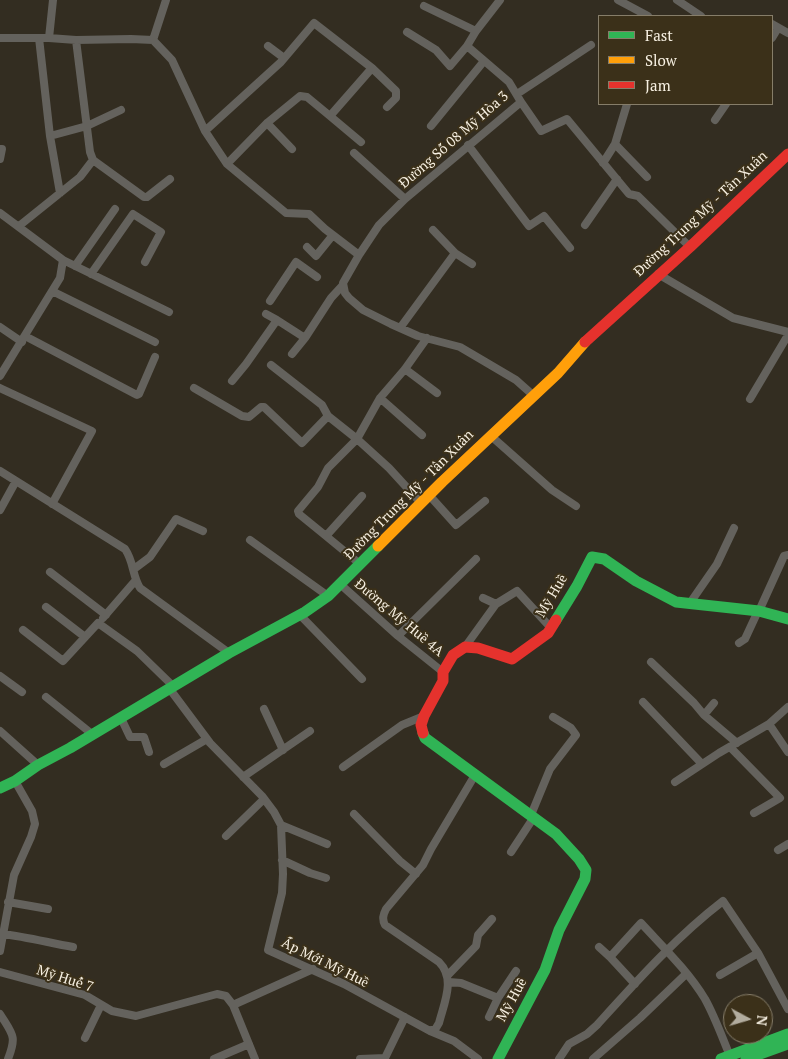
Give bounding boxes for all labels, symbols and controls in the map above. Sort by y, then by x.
legend [598,15,773,105]
text: Fast [645,25,673,45]
text: Slow [645,50,677,70]
text: Jam [645,75,671,95]
street label: Đường Số 08 Mỹ Hòa 3 [396,88,512,192]
street label: Đường Trung Mỹ - Tân Xuân [631,148,771,280]
street label: Đường Trung Mỹ - Tân Xuân [341,427,477,563]
street label: Mỹ Huề [533,572,571,620]
street label: Đường Mỹ Huề 4A [351,576,447,660]
street label: Ấp Mới Mỹ Huề [279,935,371,991]
street label: Mỹ Huế 7 [35,962,95,996]
street label: Mỹ Huề [493,975,531,1025]
north arrow [723,994,773,1044]
text: N [752,1014,772,1027]

